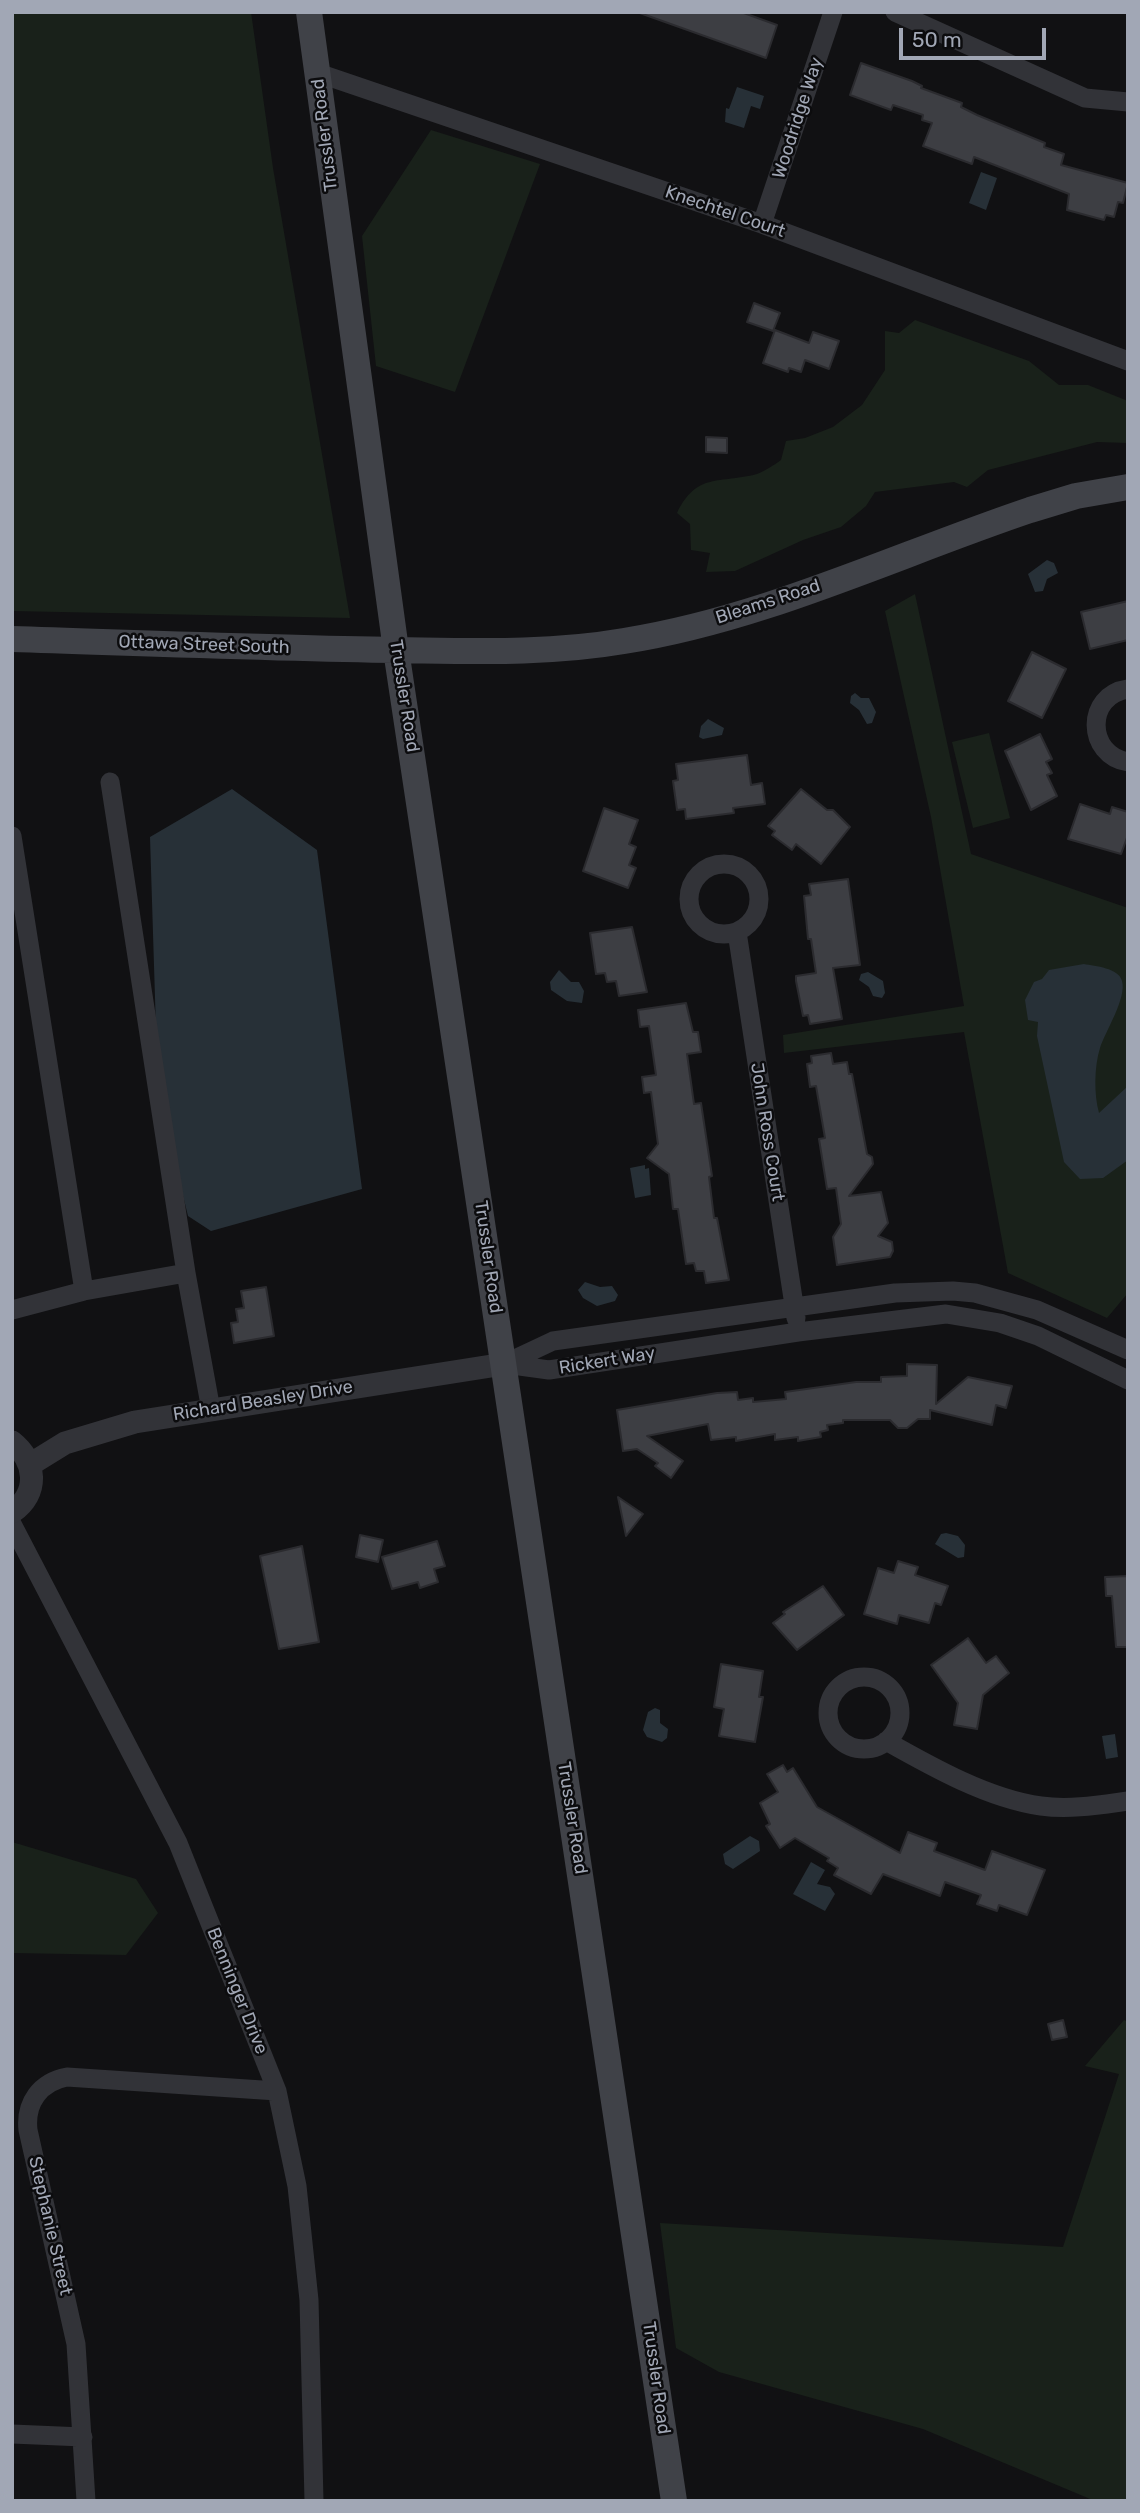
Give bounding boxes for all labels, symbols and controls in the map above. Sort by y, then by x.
scale bar [902,14,1049,58]
text: 50 m [912,27,962,52]
street label: Woodridge Way [768,55,828,181]
street label: Trussler Road [307,77,343,193]
street label: Knechtel Court [662,181,788,243]
street label: Bleams Road [713,575,823,629]
street label: Ottawa Street South [118,631,290,659]
street label: Trussler Road [384,638,424,754]
street label: John Ross Court [745,1061,789,1203]
street label: Trussler Road [469,1199,507,1315]
street label: Rickert Way [557,1343,657,1379]
street label: Richard Beasley Drive [172,1376,354,1426]
street label: Trussler Road [552,1760,592,1876]
street label: Benninger Drive [202,1925,272,2057]
street label: Stephanie Street [24,2155,76,2297]
street label: Trussler Road [637,2320,675,2436]

